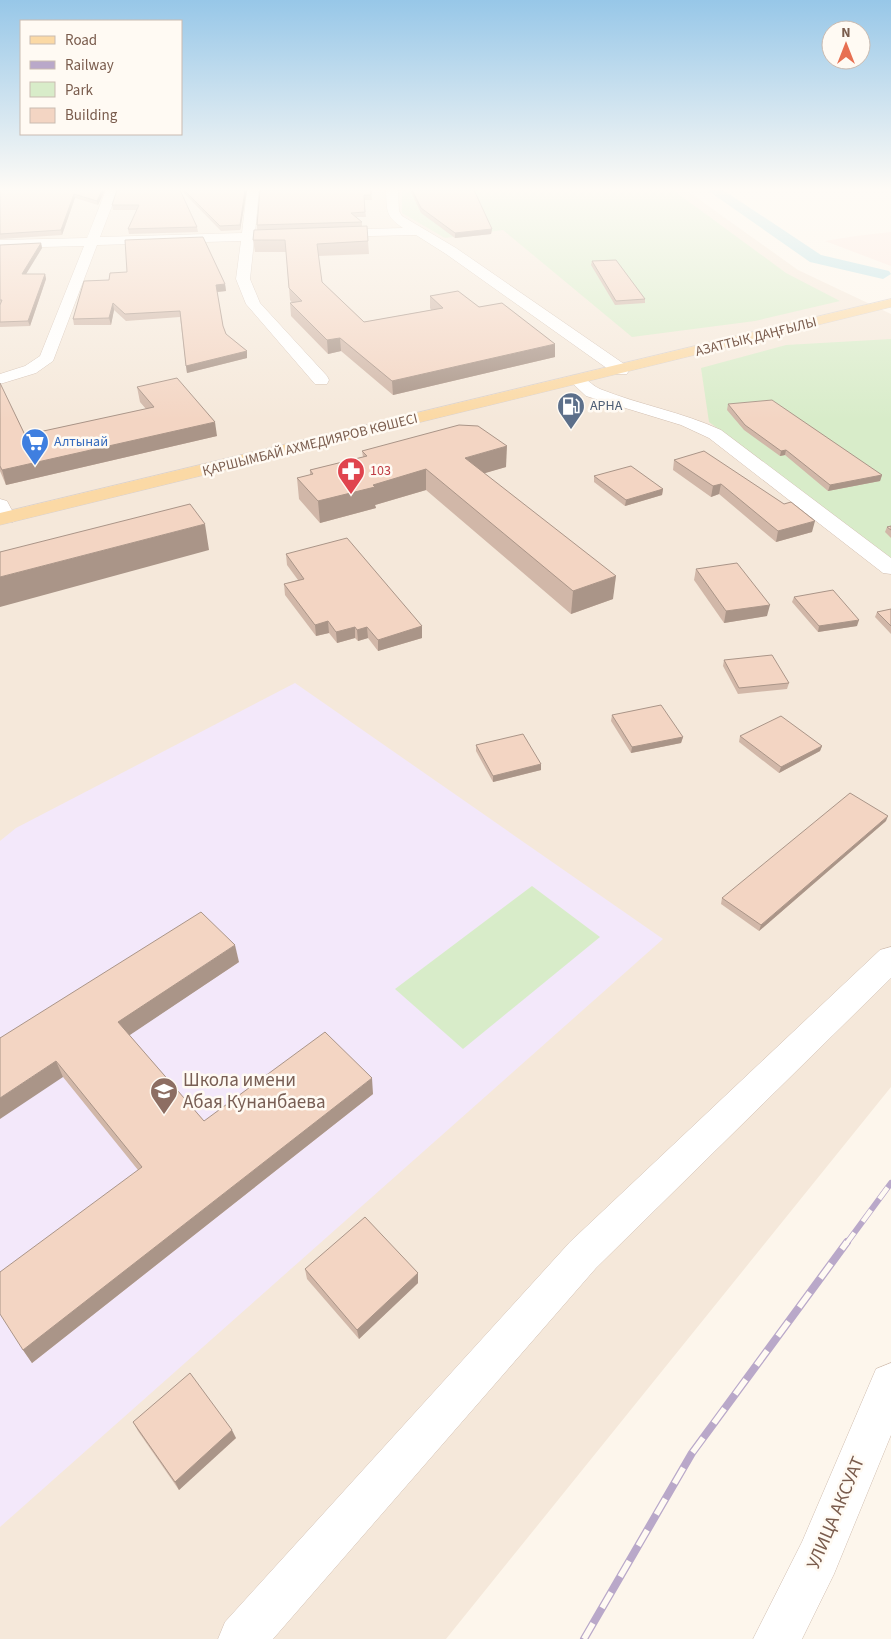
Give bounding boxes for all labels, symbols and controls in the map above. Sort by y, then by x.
legend [20,20,182,135]
north arrow [821,20,871,70]
text: N [841,23,851,43]
text: Road [65,30,97,51]
text: Railway [65,55,114,76]
text: Park [65,80,94,101]
text: Building [65,105,118,126]
street label: АЗАТТЫҚ ДАҢҒЫЛЫ [693,312,819,362]
fuel station icon: АРНА [556,391,586,430]
place label: АРНА [590,396,623,416]
street label: ҚАРШЫМБАЙ АХМЕДИЯРОВ КӨШЕСІ [200,409,420,481]
supermarket icon: Алтынай [20,427,50,466]
place label: Алтынай [54,432,108,452]
pharmacy icon: 103 [336,456,366,495]
place label: 103 [370,461,391,481]
place label: Школа имени Абая Кунанбаева [183,1067,326,1116]
school or university icon: Школа имени Абая Кунанбаева [149,1076,179,1115]
street label: УЛИЦА АКСУАТ [800,1453,872,1573]

